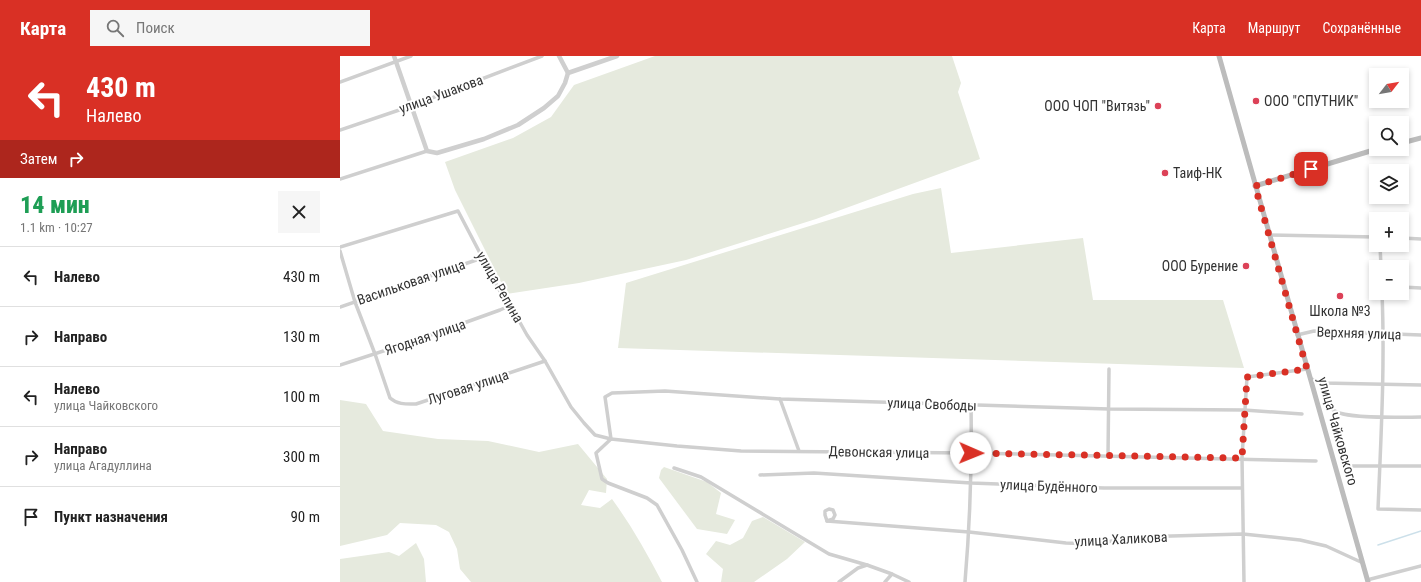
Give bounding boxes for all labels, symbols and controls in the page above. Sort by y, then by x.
search box [90,10,370,46]
text: Карта [20,17,66,40]
icon: search [104,17,126,39]
text: Поиск [136,19,175,37]
text: Карта [1192,20,1226,36]
text: Маршрут [1248,20,1300,36]
text: Сохранённые [1322,20,1401,36]
north arrow [1369,68,1409,108]
map controls [1369,68,1409,300]
text: 430 m [86,71,156,104]
street label: улица Ушакова [397,71,485,117]
icon: left [20,72,72,124]
place label: ООО "СПУТНИК" [1264,93,1358,109]
marker: ООО "СПУТНИК" [1251,96,1261,106]
place label: ООО ЧОП "Витязь" [1044,98,1150,114]
marker: ООО ЧОП "Витязь" [1153,101,1163,111]
text: Налево [86,105,142,126]
button: search [1369,116,1409,156]
icon: right [65,148,87,170]
text: Затем [20,150,57,168]
pin [1294,152,1328,186]
icon: arrive [1300,158,1322,180]
button: layers [1369,164,1409,204]
place label: Таиф-НК [1173,165,1222,181]
marker: Таиф-НК [1160,168,1170,178]
text: 14 мин [20,191,90,219]
button: close [278,191,320,233]
button: + [1369,212,1409,252]
text: 1.1 km · 10:27 [20,220,93,235]
street label: улица Репина [473,249,527,325]
street label: Васильковая улица [355,256,467,308]
place label: ООО Бурение [1162,258,1238,274]
button: − [1369,260,1409,300]
marker: ООО Бурение [1241,261,1251,271]
icon: left [20,266,42,288]
text: Налево [54,268,100,286]
text: 430 m [283,268,320,286]
marker: Школа №3 [1335,291,1345,301]
place label: Школа №3 [1309,303,1371,319]
street label: Ягодная улица [382,316,468,358]
street label: Верхняя улица [1316,324,1402,342]
icon: right [20,326,42,348]
text: Направо [54,328,107,346]
text: 130 m [283,328,320,346]
street label: Луговая улица [426,366,510,408]
street label: улица Чайковского [1315,375,1361,487]
text: Налево [54,380,100,398]
icon: left [20,386,42,408]
text: 100 m [283,388,320,406]
street label: улица Свободы [887,394,977,414]
text: улица Чайковского [54,398,158,413]
position arrow [950,432,992,474]
text: Направо [54,440,107,458]
street label: Девонская улица [828,443,930,461]
icon: right [20,446,42,468]
text: 300 m [283,448,320,466]
text: улица Агадуллина [54,458,152,473]
street label: улица Будённого [1000,476,1098,496]
icon: arrive [20,506,42,528]
text: Пункт назначения [54,508,168,526]
text: 90 m [290,508,320,526]
street label: улица Халикова [1074,529,1168,549]

